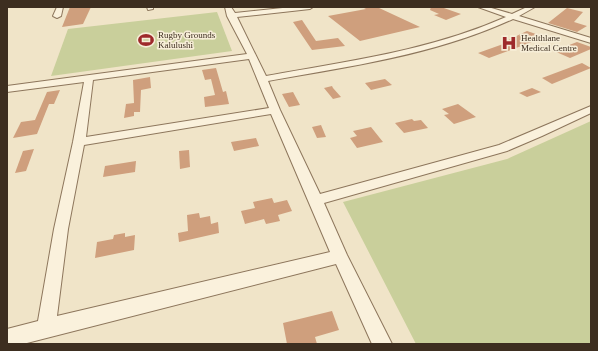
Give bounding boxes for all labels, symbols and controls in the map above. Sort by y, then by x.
place label: Rugby Grounds Kalulushi [158,30,216,50]
sports icon: Rugby Grounds Kalulushi [137,31,155,49]
place label: Healthlane Medical Centre [521,33,577,53]
hospital icon: Healthlane Medical Centre [500,34,518,52]

